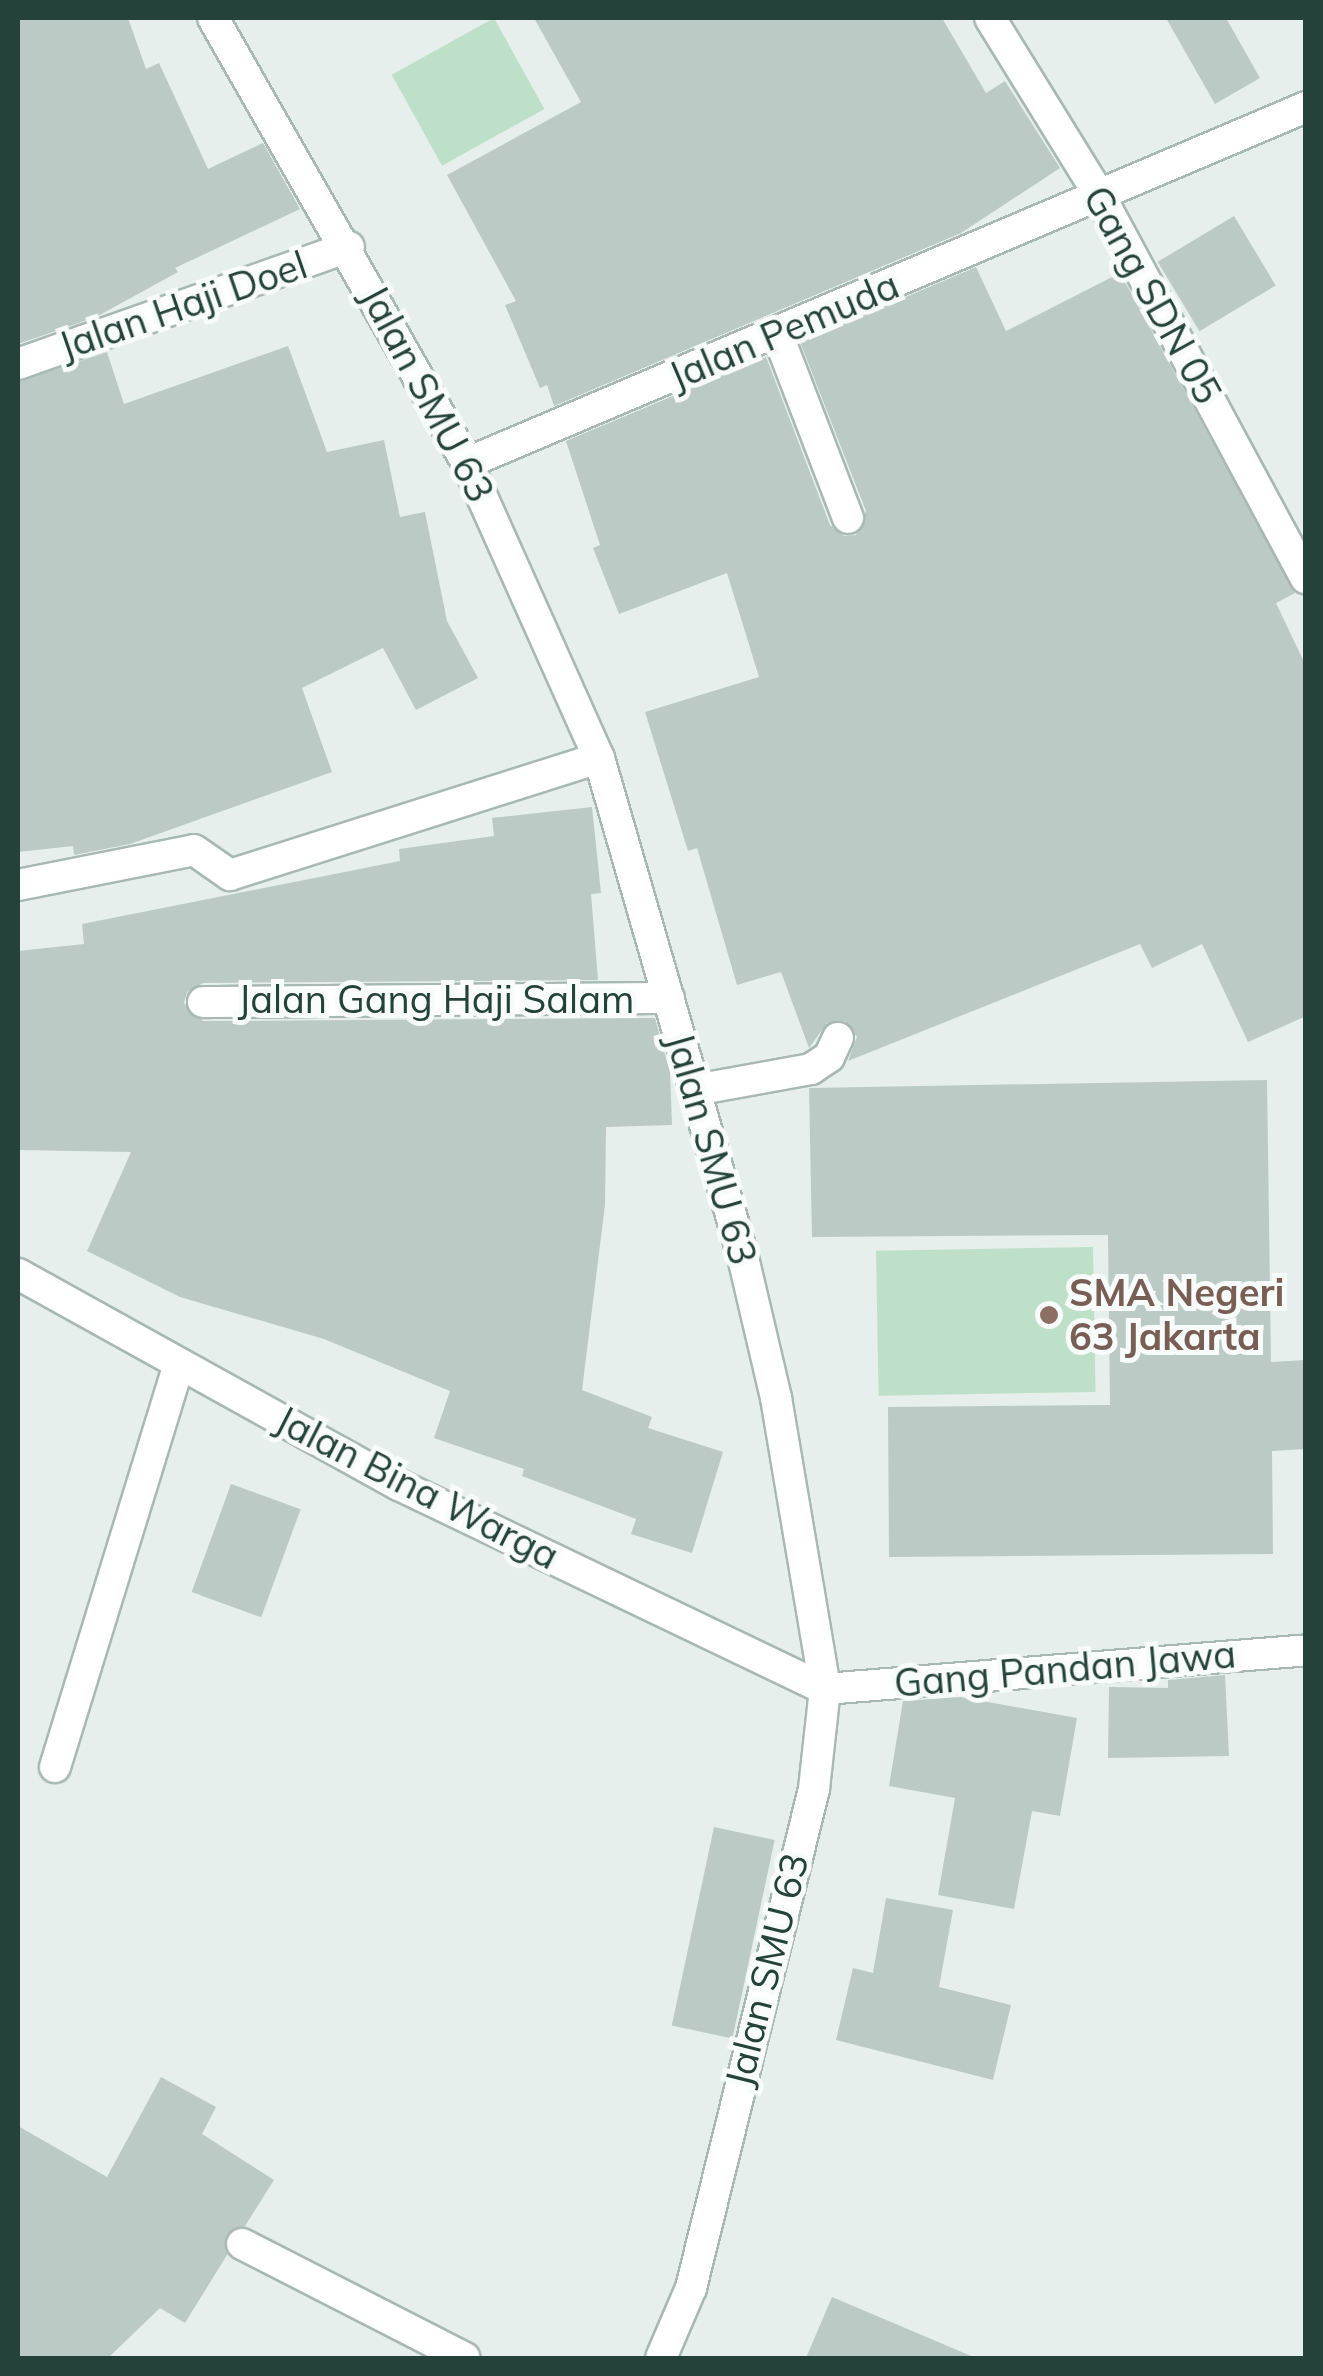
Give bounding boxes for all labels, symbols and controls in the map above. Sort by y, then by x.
street label: Gang SDN 05 [1073,178,1231,412]
street label: Jalan Haji Doel [53,242,313,370]
street label: Jalan Pemuda [662,262,906,400]
street label: Jalan SMU 63 [351,278,503,510]
street label: Jalan Gang Haji Salam [238,977,634,1023]
street label: Jalan SMU 63 [656,1028,766,1270]
place label: SMA Negeri 63 Jakarta [1069,1270,1284,1360]
marker: SMA Negeri 63 Jakarta [1038,1304,1060,1326]
street label: Jalan Bina Warga [268,1397,566,1579]
street label: Gang Pandan Jawa [892,1631,1238,1707]
street label: Jalan SMU 63 [716,1849,818,2091]

